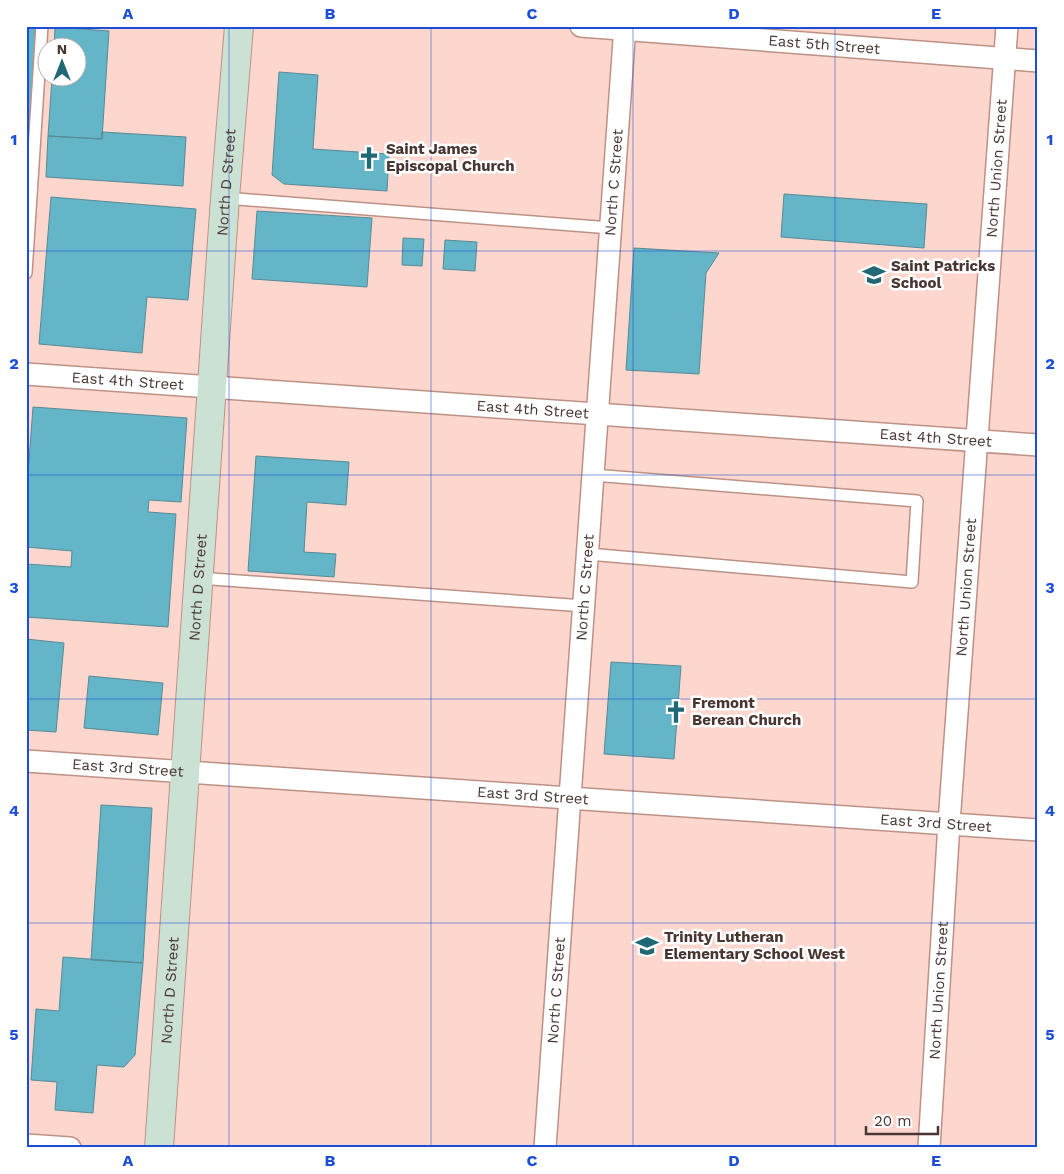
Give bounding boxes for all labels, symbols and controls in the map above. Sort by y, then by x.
text: A [123,4,134,23]
text: B [325,4,336,23]
text: C [527,4,538,23]
text: D [728,4,740,23]
text: E [931,4,941,23]
street label: East 5th Street [768,31,882,58]
north arrow [38,38,88,88]
text: N [57,41,67,57]
street label: North Union Street [983,98,1011,238]
street label: North D Street [213,127,240,237]
street label: North C Street [601,128,627,236]
text: 1 [11,130,17,149]
text: 1 [1047,130,1053,149]
place label: Saint James Episcopal Church [386,140,515,175]
church icon: Saint James Episcopal Church [356,145,382,171]
place label: Saint Patricks School [891,257,995,292]
school or university icon: Saint Patricks School [861,262,887,288]
text: 2 [9,354,19,373]
text: 2 [1045,354,1055,373]
street label: East 4th Street [71,368,185,394]
street label: East 4th Street [476,397,590,423]
street label: East 4th Street [879,425,993,451]
street label: North Union Street [952,517,980,657]
street label: North D Street [185,532,211,642]
street label: North C Street [572,533,598,641]
text: 3 [9,578,19,597]
text: 3 [1045,578,1055,597]
place label: Fremont Berean Church [692,694,801,729]
church icon: Fremont Berean Church [663,699,689,725]
street label: East 3rd Street [71,755,185,781]
street label: East 3rd Street [476,783,590,808]
text: 4 [9,801,19,820]
text: 4 [1045,801,1055,820]
street label: East 3rd Street [880,810,993,836]
street label: North Union Street [925,920,952,1060]
place label: Trinity Lutheran Elementary School West [664,928,845,963]
school or university icon: Trinity Lutheran Elementary School West [634,933,660,959]
street label: North D Street [157,935,183,1045]
street label: North C Street [543,936,569,1044]
text: 5 [9,1025,19,1044]
text: 5 [1045,1025,1055,1044]
scale bar [866,1104,939,1136]
text: 20 m [874,1112,912,1130]
text: A [123,1151,134,1170]
text: B [325,1151,336,1170]
text: C [527,1151,538,1170]
text: D [728,1151,740,1170]
text: E [931,1151,941,1170]

